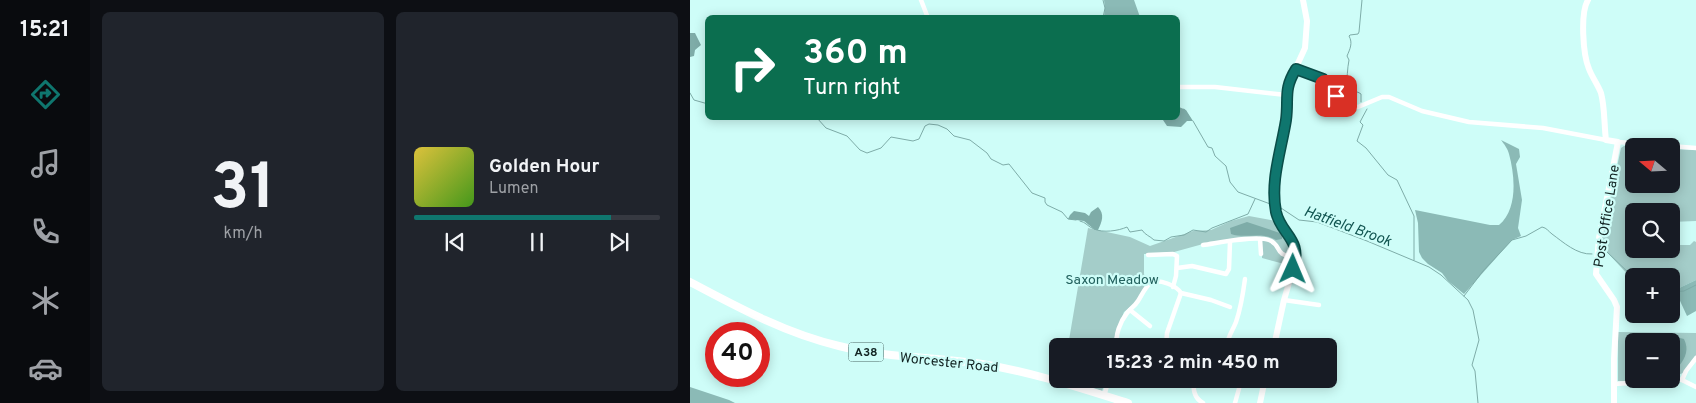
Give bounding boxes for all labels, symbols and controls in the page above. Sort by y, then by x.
text: 15:21 [20,17,70,44]
text: 360 m [803,32,908,76]
icon: right [720,35,785,100]
text: Turn right [803,75,900,102]
pin [1315,75,1357,117]
icon: directions [28,77,63,112]
icon: arrive [1322,82,1350,110]
north arrow [1625,138,1680,192]
map controls [1625,138,1680,388]
icon: music [28,146,63,181]
text: 31 [211,150,275,232]
text: Golden Hour [489,155,600,179]
street label: Post Office Lane [1591,164,1624,269]
text: Lumen [489,179,539,199]
water label: Hatfield Brook [1301,203,1394,252]
button: search [1625,203,1680,258]
icon: phone [28,214,63,249]
text: km/h [224,224,262,244]
icon: previous [441,228,469,256]
icon: pause [523,228,551,256]
icon: next [605,228,633,256]
position arrow [1266,242,1318,294]
button: + [1625,268,1680,323]
park label: Saxon Meadow [1065,272,1159,289]
icon: climate [28,283,63,318]
speed limit sign: 40 [705,322,770,387]
button: − [1625,333,1680,388]
road number: A38 [848,342,884,362]
street label: Worcester Road [899,350,999,377]
icon: car [28,351,63,386]
text: 15:23 · 2 min · 450 m [1106,351,1280,375]

